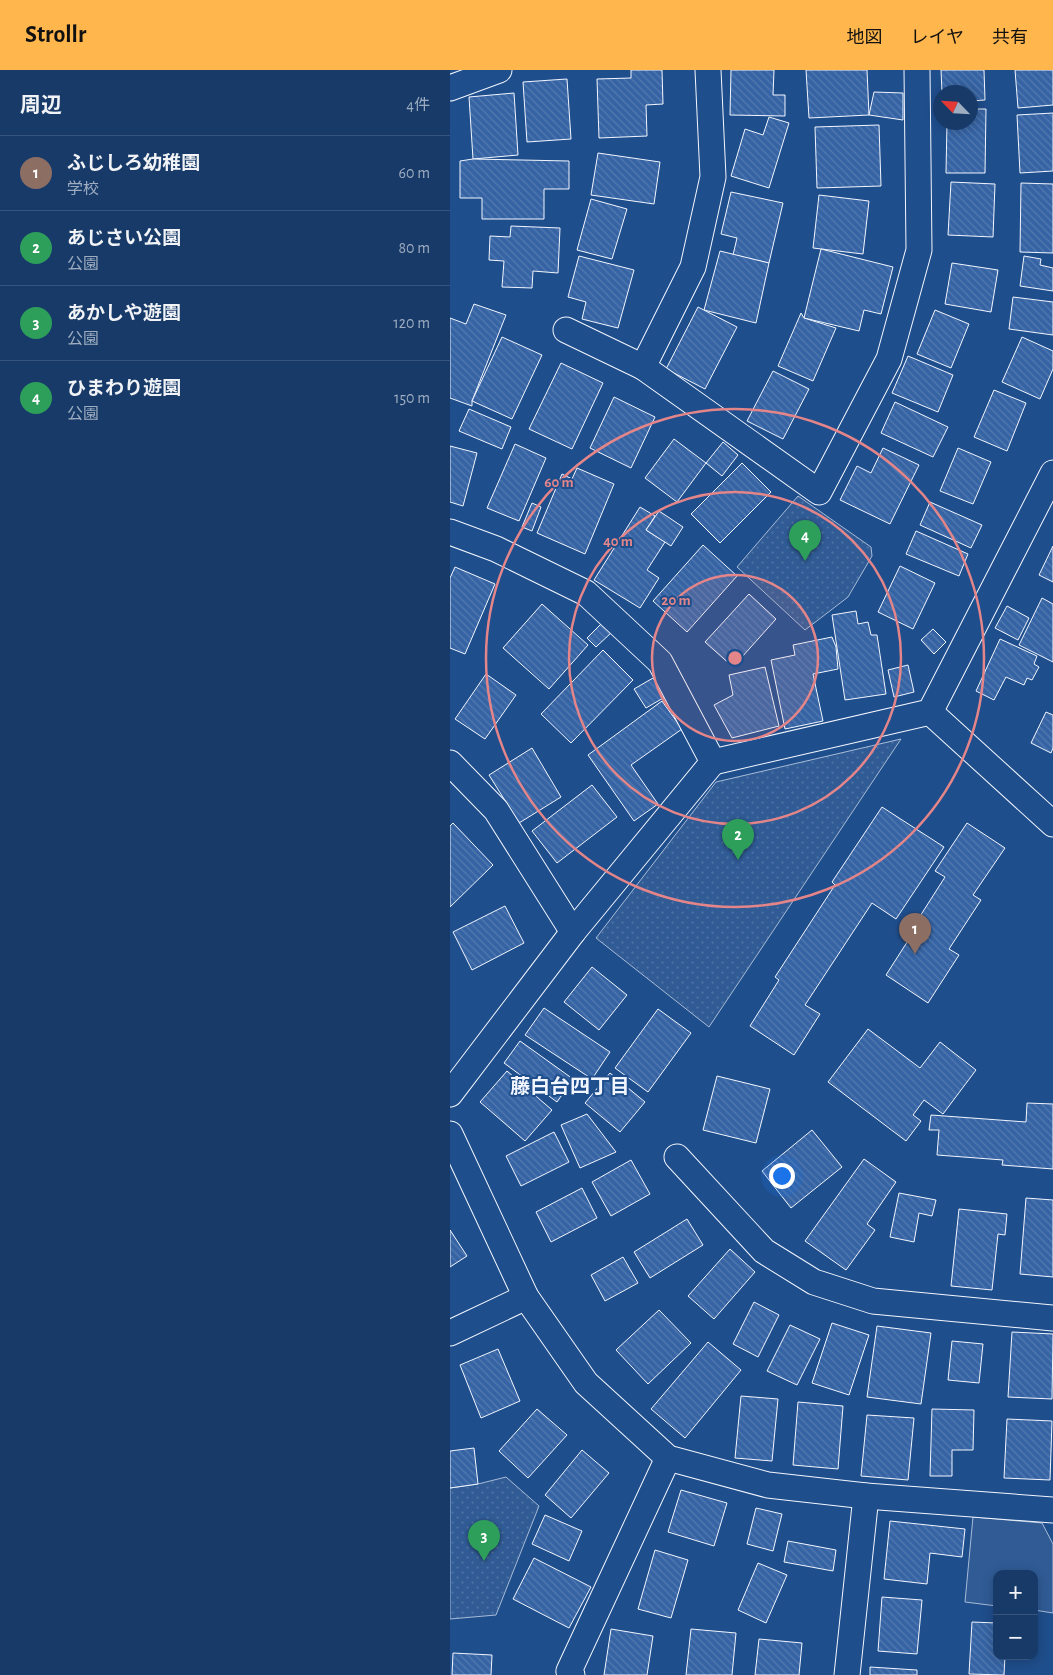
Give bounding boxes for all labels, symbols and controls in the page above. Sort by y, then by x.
text: Strollr [25,23,86,47]
text: 地図 [847,29,883,47]
text: レイヤ [911,29,964,47]
text: 共有 [992,29,1028,47]
north arrow [933,85,978,130]
text: 周辺 [20,95,62,116]
text: 4件 [406,97,430,113]
text: ふじしろ幼稚園 [67,154,200,173]
text: 1 [33,165,39,181]
text: 60 m [399,165,430,181]
text: 学校 [67,181,99,197]
text: あじさい公園 [67,229,181,248]
text: 2 [32,240,40,256]
text: 80 m [399,240,430,256]
text: 公園 [67,256,99,272]
text: あかしや遊園 [67,304,181,323]
text: 3 [33,315,39,331]
text: 120 m [393,315,430,331]
text: 公園 [67,331,99,347]
text: ひまわり遊園 [67,379,181,398]
text: 4 [32,390,40,406]
text: 150 m [394,390,430,406]
text: 公園 [67,406,99,422]
text: 60 m [544,475,574,490]
pin: 4 [789,520,821,561]
text: 40 m [603,534,633,549]
text: 20 m [661,593,691,608]
centre of rings [726,649,744,667]
pin: 2 [722,819,754,860]
pin: 1 [899,913,931,954]
district label: 藤白台四丁目 [510,1075,630,1097]
your location [769,1163,795,1189]
pin: 3 [468,1520,500,1561]
map controls [993,1570,1038,1660]
button: + [993,1570,1038,1615]
button: − [993,1615,1038,1660]

